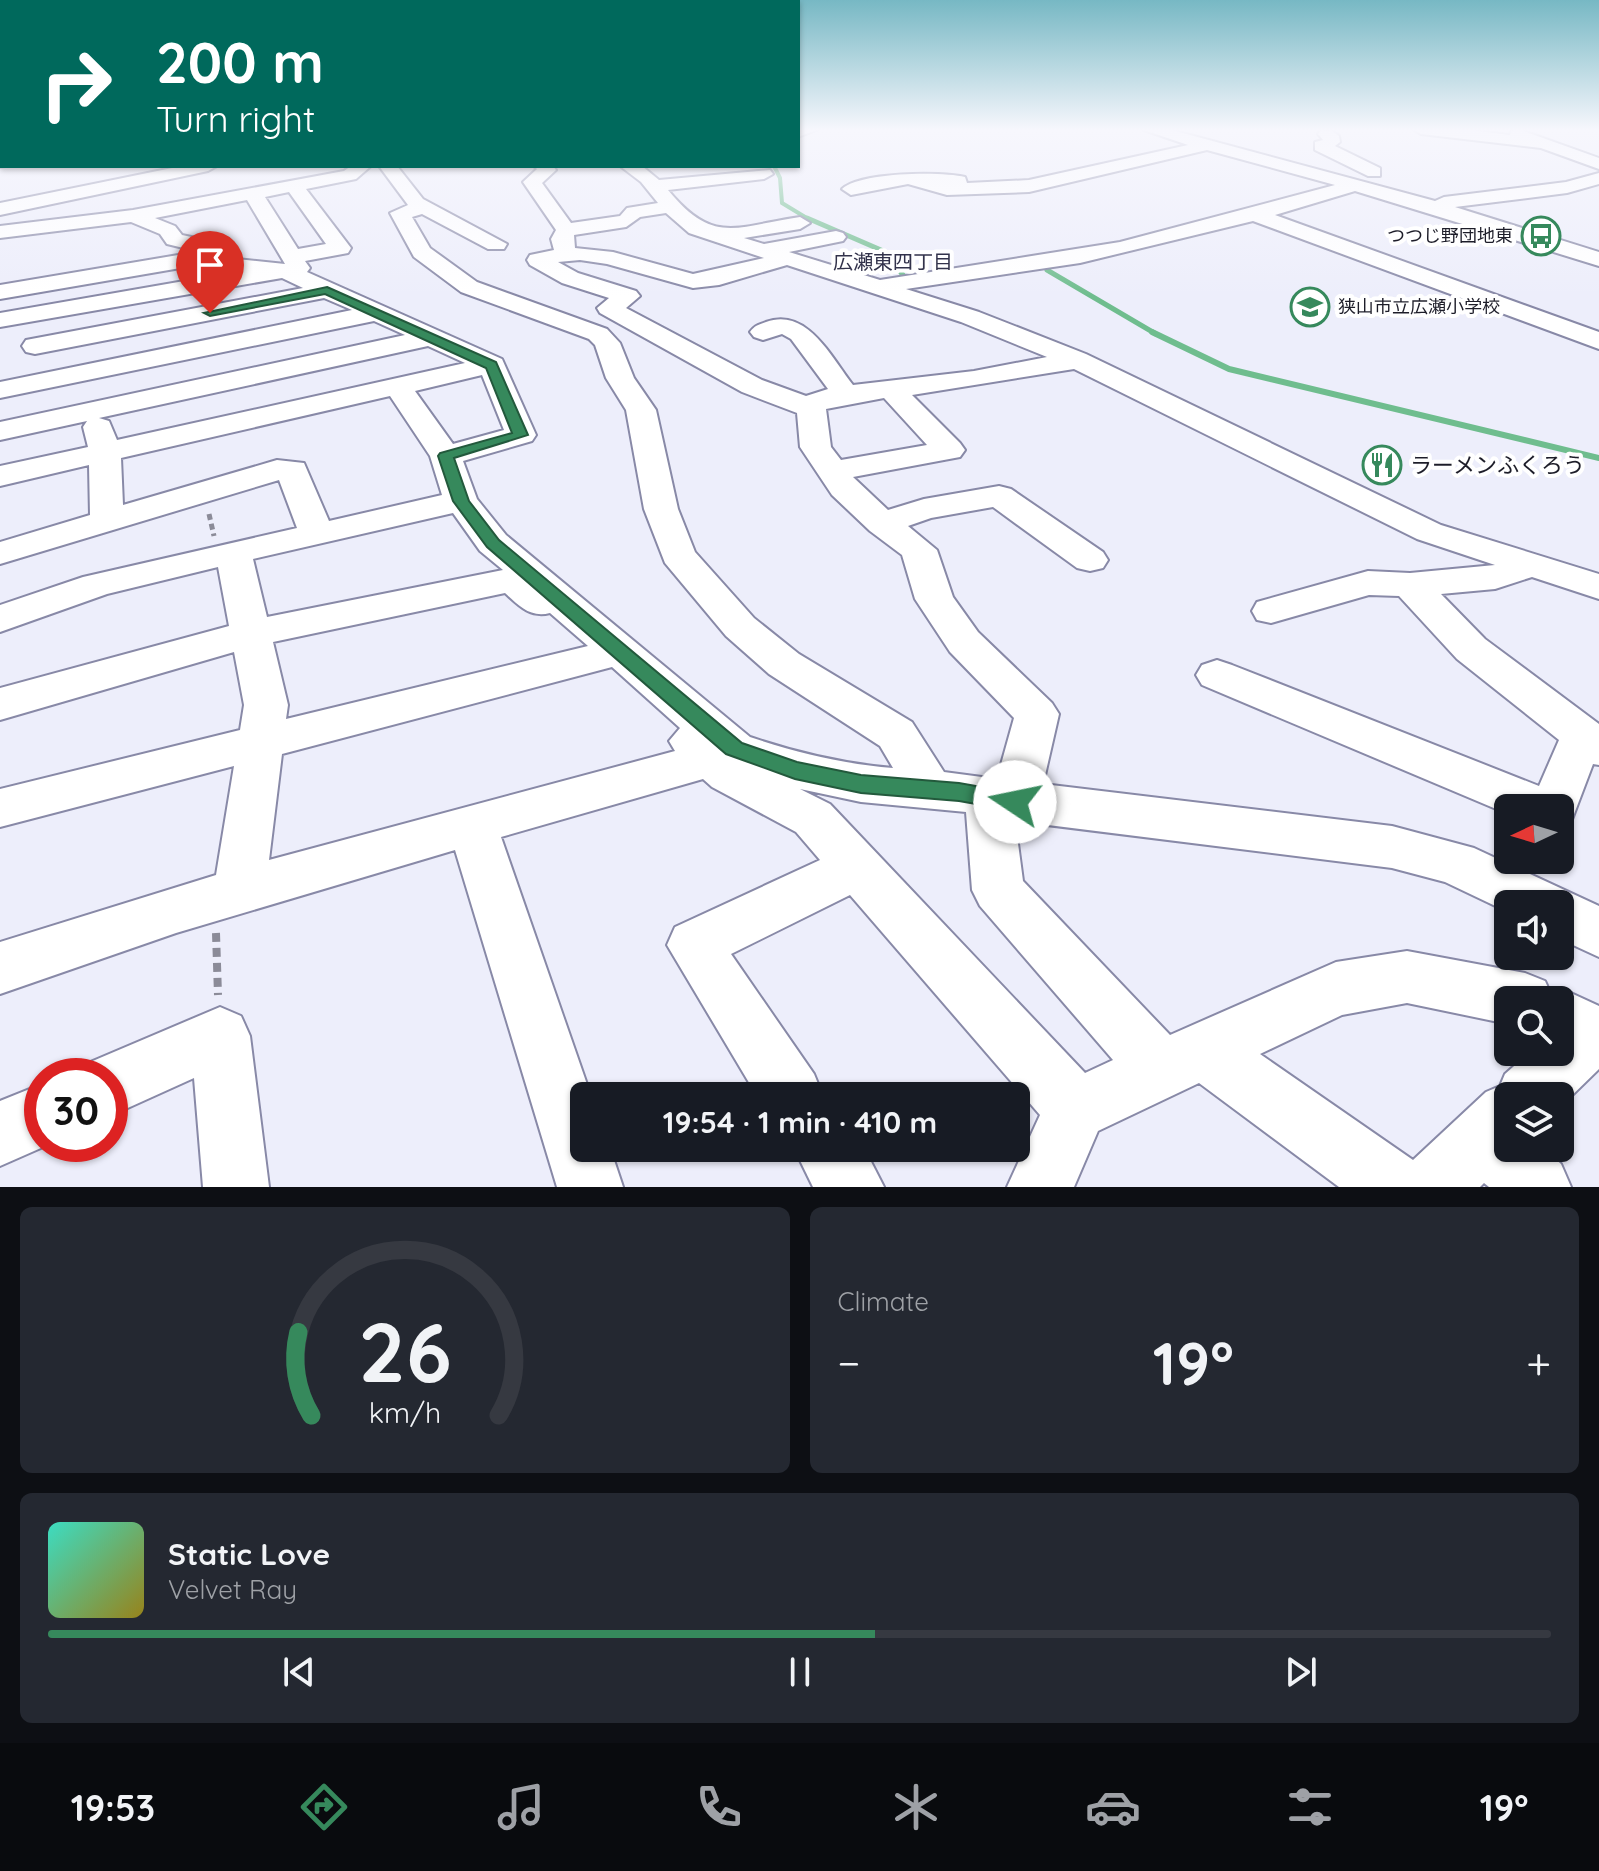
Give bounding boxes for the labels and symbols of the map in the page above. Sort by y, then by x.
bus stop icon: つつじ野団地東 [1520,215,1562,257]
place label: つつじ野団地東 [1387,224,1513,247]
pin [176,231,244,313]
district label: 広瀬東四丁目 [833,249,953,274]
school or university icon: 狭山市立広瀬小学校 [1289,286,1331,328]
place label: 狭山市立広瀬小学校 [1338,295,1500,318]
restaurant icon: ラーメンふくろう [1361,444,1403,486]
place label: ラーメンふくろう [1410,451,1585,479]
position arrow [973,760,1057,844]
north arrow [1494,794,1574,874]
speed limit sign: 30 [24,1058,128,1162]

